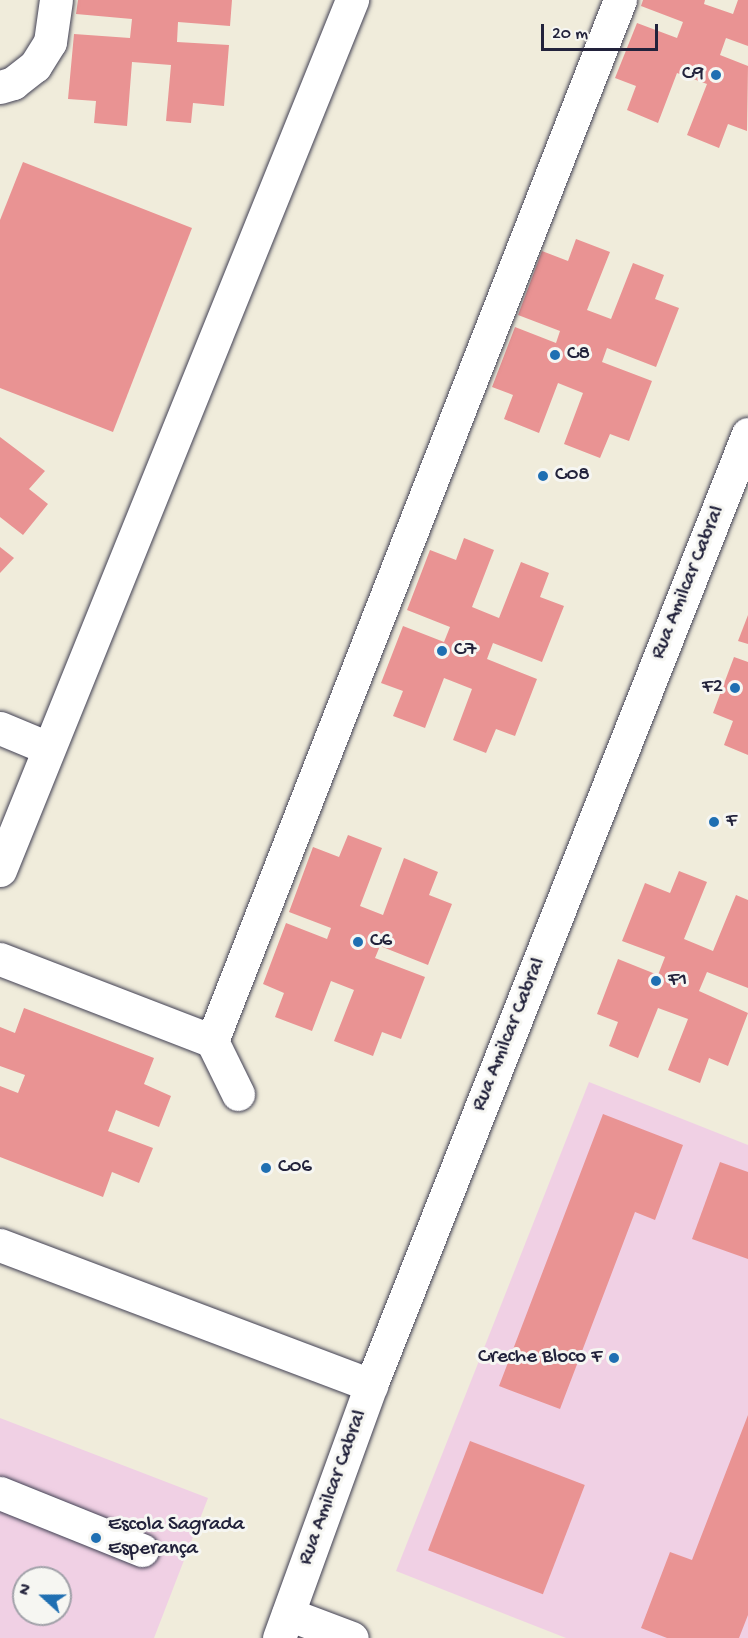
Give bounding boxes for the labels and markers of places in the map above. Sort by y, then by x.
place label: C9 [682,62,704,88]
marker: C9 [709,68,723,82]
place label: C8 [567,342,590,368]
marker: C8 [548,348,562,362]
place label: C08 [555,463,590,489]
marker: C08 [536,469,550,483]
place label: C7 [454,638,476,664]
marker: C7 [435,644,449,658]
place label: F2 [702,675,723,701]
marker: F2 [728,681,742,695]
place label: F [726,809,737,835]
marker: F [707,815,721,829]
place label: C6 [370,929,392,955]
marker: C6 [351,935,365,949]
place label: F1 [668,968,687,994]
marker: F1 [649,974,663,988]
place label: C06 [278,1155,312,1181]
marker: C06 [259,1161,273,1175]
place label: Creche Bloco F [478,1345,602,1371]
marker: Creche Bloco F [607,1351,621,1365]
place label: Escola Sagrada Esperança [108,1513,245,1563]
marker: Escola Sagrada Esperança [89,1531,103,1545]

